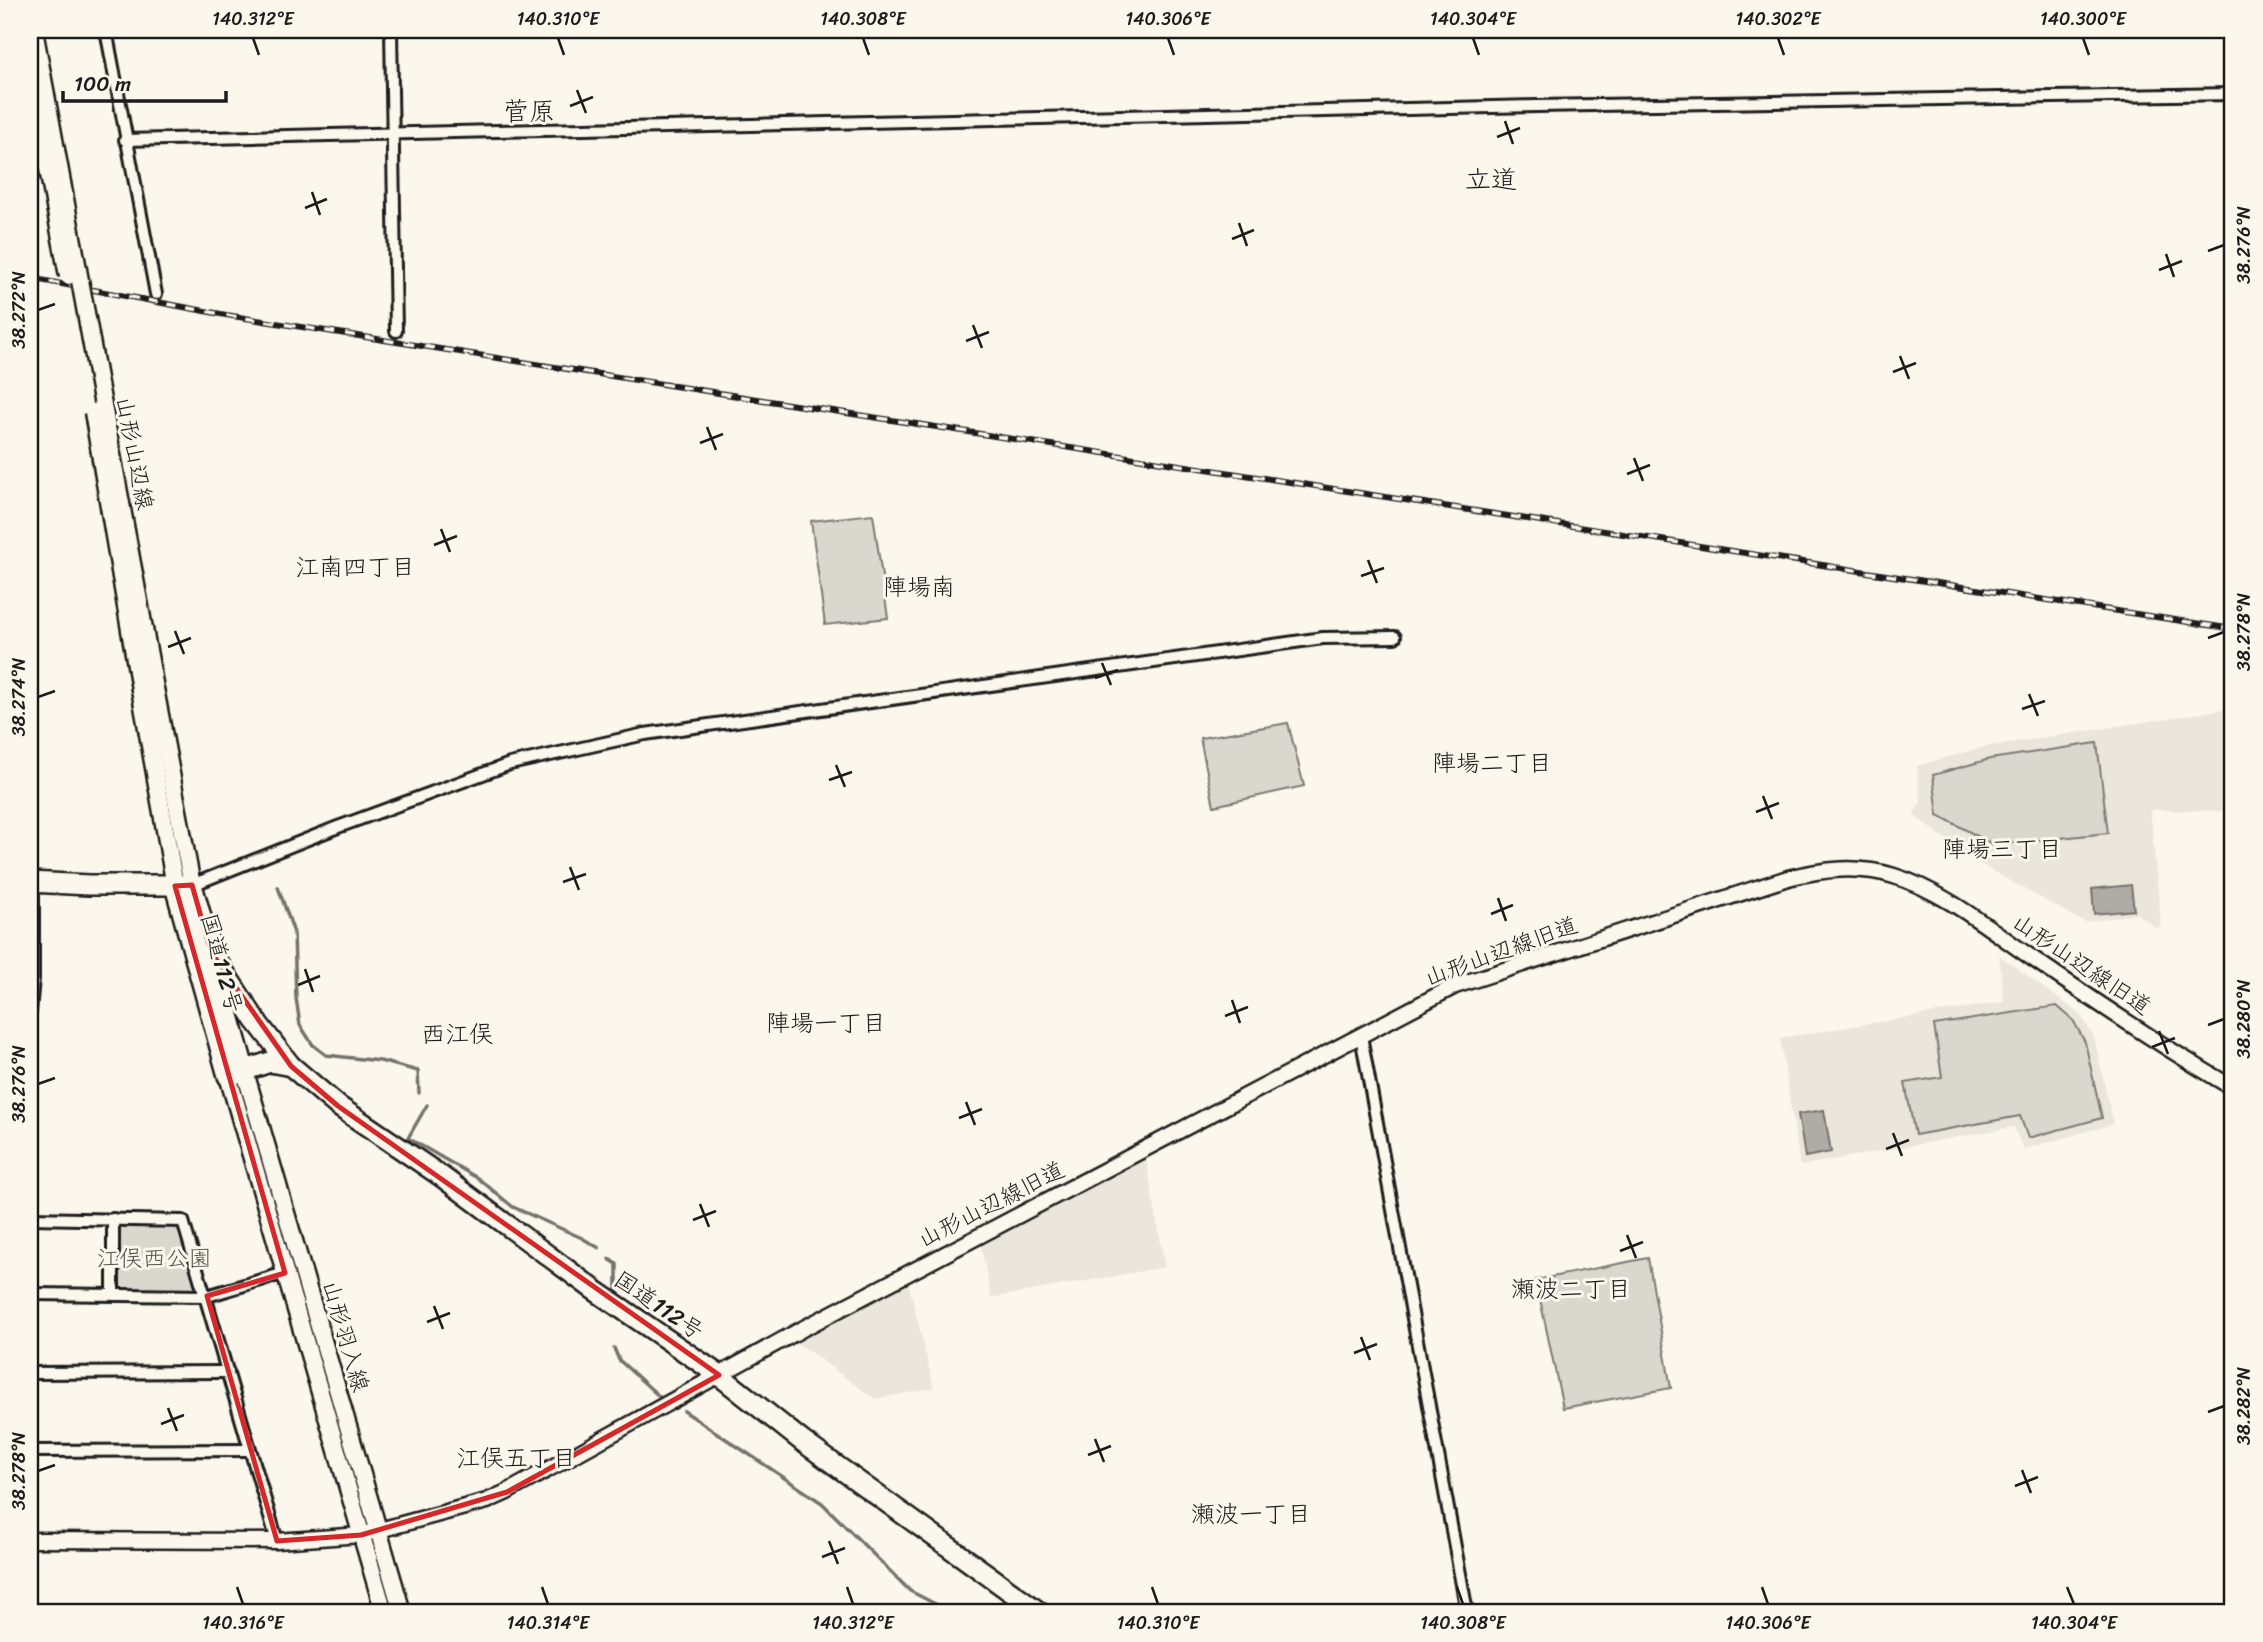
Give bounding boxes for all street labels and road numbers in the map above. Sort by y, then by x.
street label: 山形山辺線 [103,393,166,513]
street label: 山形山辺線旧道 [2004,902,2160,1026]
street label: 山形山辺線旧道 [1419,905,1584,998]
street label: 国道112号 [189,909,255,1018]
street label: 山形山辺線旧道 [910,1150,1072,1259]
street label: 国道112号 [605,1260,712,1351]
street label: 山形羽入線 [310,1275,381,1397]

